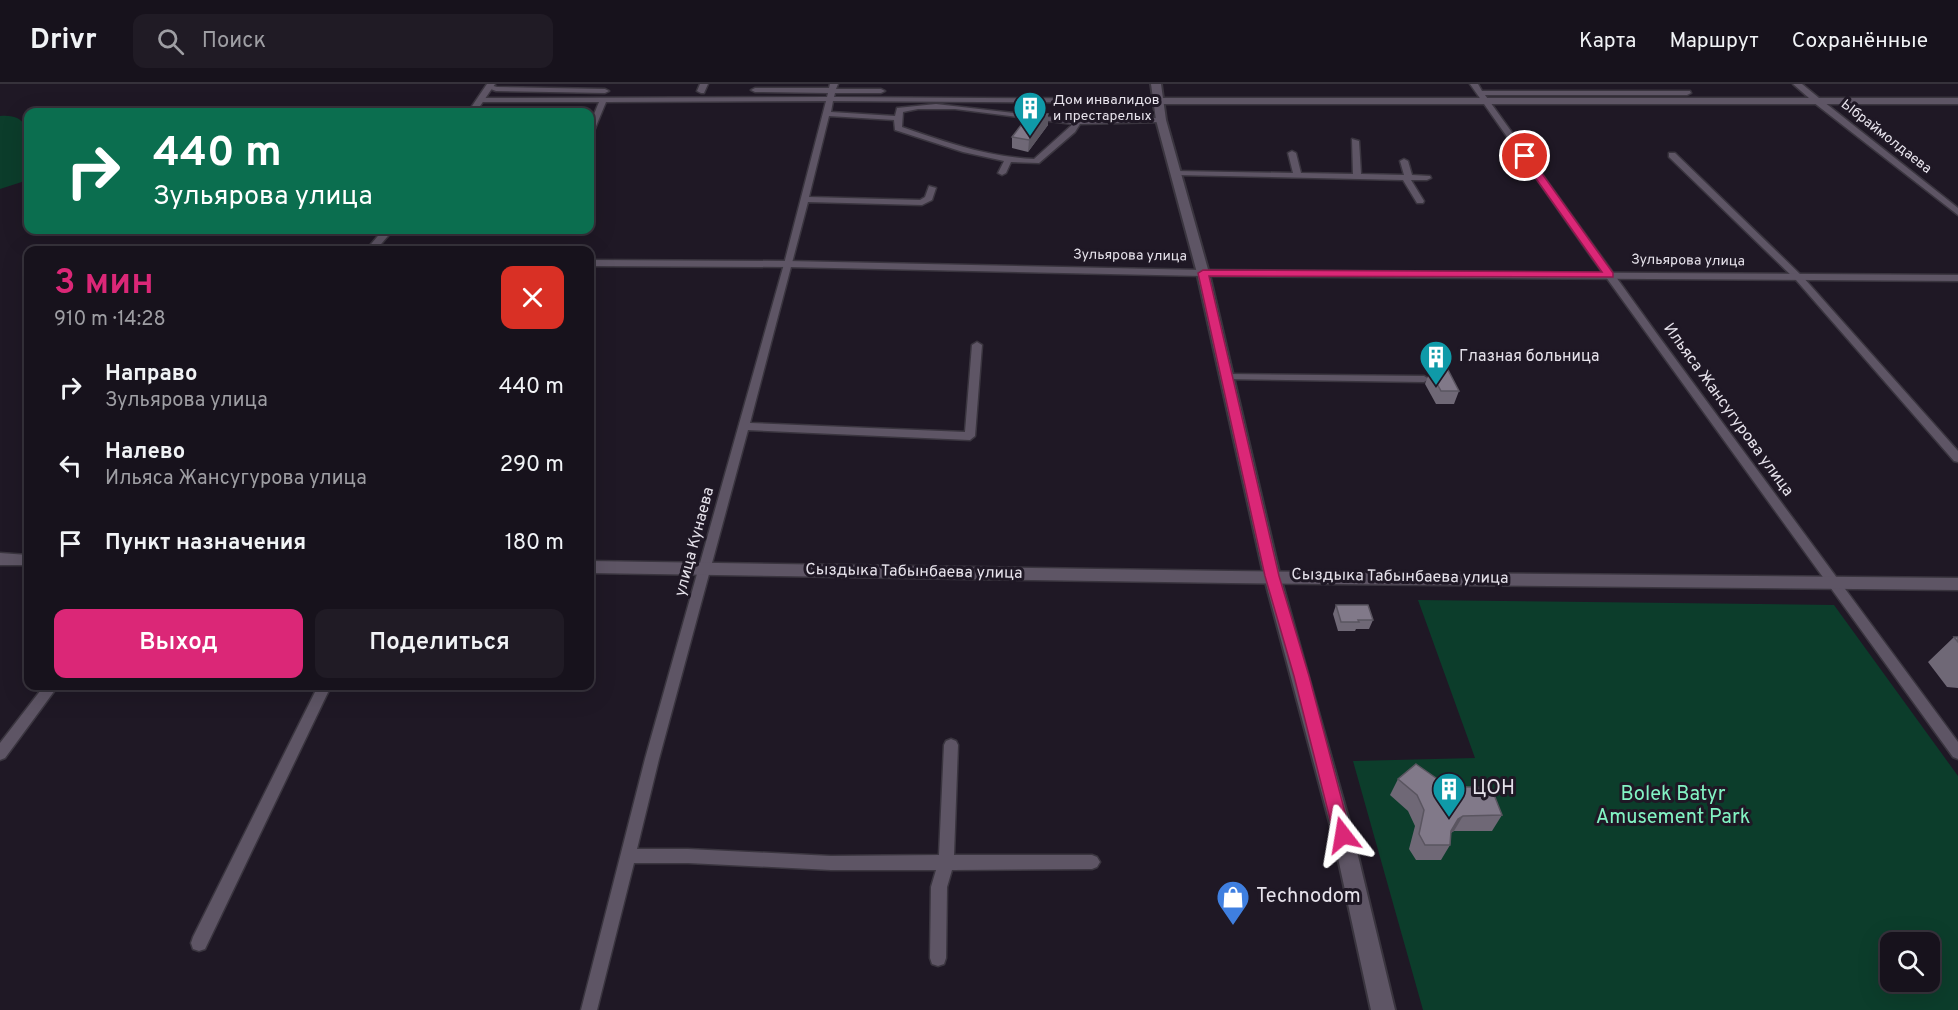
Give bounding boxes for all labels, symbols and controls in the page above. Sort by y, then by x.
search box [133,14,553,68]
text: Drivr [30,23,97,59]
icon: search [154,25,187,58]
text: Поиск [202,28,266,55]
text: Карта [1579,28,1636,55]
text: Маршрут [1669,28,1759,55]
text: Сохранённые [1792,28,1928,55]
building icon: Дом инвалидов и престарелых [1012,90,1048,137]
place label: Дом инвалидов и престарелых [1053,92,1160,125]
street label: Ыбраймолдаева [1837,96,1935,178]
text: 440 m [153,128,282,181]
pin [1499,130,1550,181]
icon: right [54,132,132,210]
icon: arrive [1508,139,1541,172]
text: Зульярова улица [153,180,373,214]
street label: Зульярова улица [1073,247,1187,265]
street label: Зульярова улица [1631,252,1745,270]
text: 3 мин [54,261,154,307]
button: close [501,266,564,329]
text: 910 m · 14:28 [54,307,166,333]
street label: Ильяса Жансугурова улица [1658,319,1798,501]
building icon: Глазная больница [1418,339,1454,386]
place label: Глазная больница [1459,347,1600,367]
text: Направо [105,361,197,388]
icon: right [54,371,87,404]
text: 440 m [499,374,564,401]
text: Зульярова улица [105,388,268,414]
text: Налево [105,439,185,466]
icon: left [54,449,87,482]
text: 290 m [500,452,564,479]
text: Ильяса Жансугурова улица [105,466,367,492]
street label: улица Кунаева [671,485,719,599]
icon: arrive [54,527,87,560]
text: Пункт назначения [105,530,306,557]
text: 180 m [505,530,564,557]
street label: Сыздыка Табынбаева улица [805,560,1023,584]
street label: Сыздыка Табынбаева улица [1291,565,1509,589]
button: Выход [54,609,303,678]
button: Поделиться [315,609,564,678]
building icon: ЦОН [1431,771,1467,818]
place label: ЦОН [1472,776,1515,802]
park label: Bolek Batyr Amusement Park [1596,782,1750,831]
position arrow [1311,803,1375,867]
shop icon: Technodom [1215,879,1251,926]
place label: Technodom [1256,884,1361,910]
map controls [1880,932,1940,992]
button: search [1880,932,1940,992]

